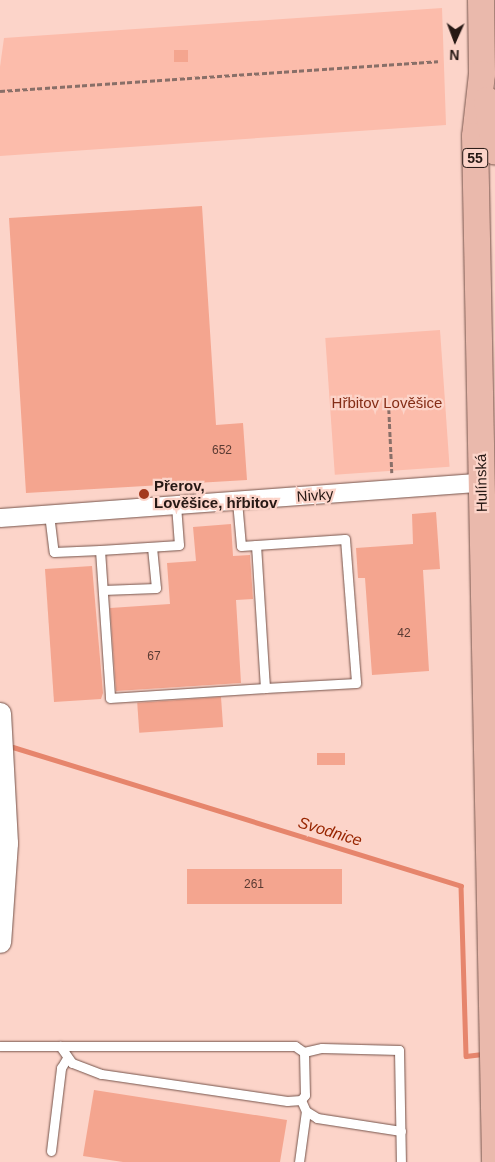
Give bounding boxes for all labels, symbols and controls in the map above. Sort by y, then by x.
north arrow [430,15,480,65]
text: N [449,47,460,63]
road number: 55 [461,146,489,170]
park label: Hřbitov Lověšice [332,394,442,412]
house number: 652 [212,444,232,458]
street label: Hulínská [471,454,491,512]
place label: Přerov, Lověšice, hřbitov [154,476,277,511]
street label: Nivky [296,485,334,505]
marker: Přerov, Lověšice, hřbitov [138,488,150,500]
house number: 42 [397,627,411,641]
house number: 67 [147,650,161,664]
water label: Svodnice [296,813,364,851]
house number: 261 [244,878,264,892]

